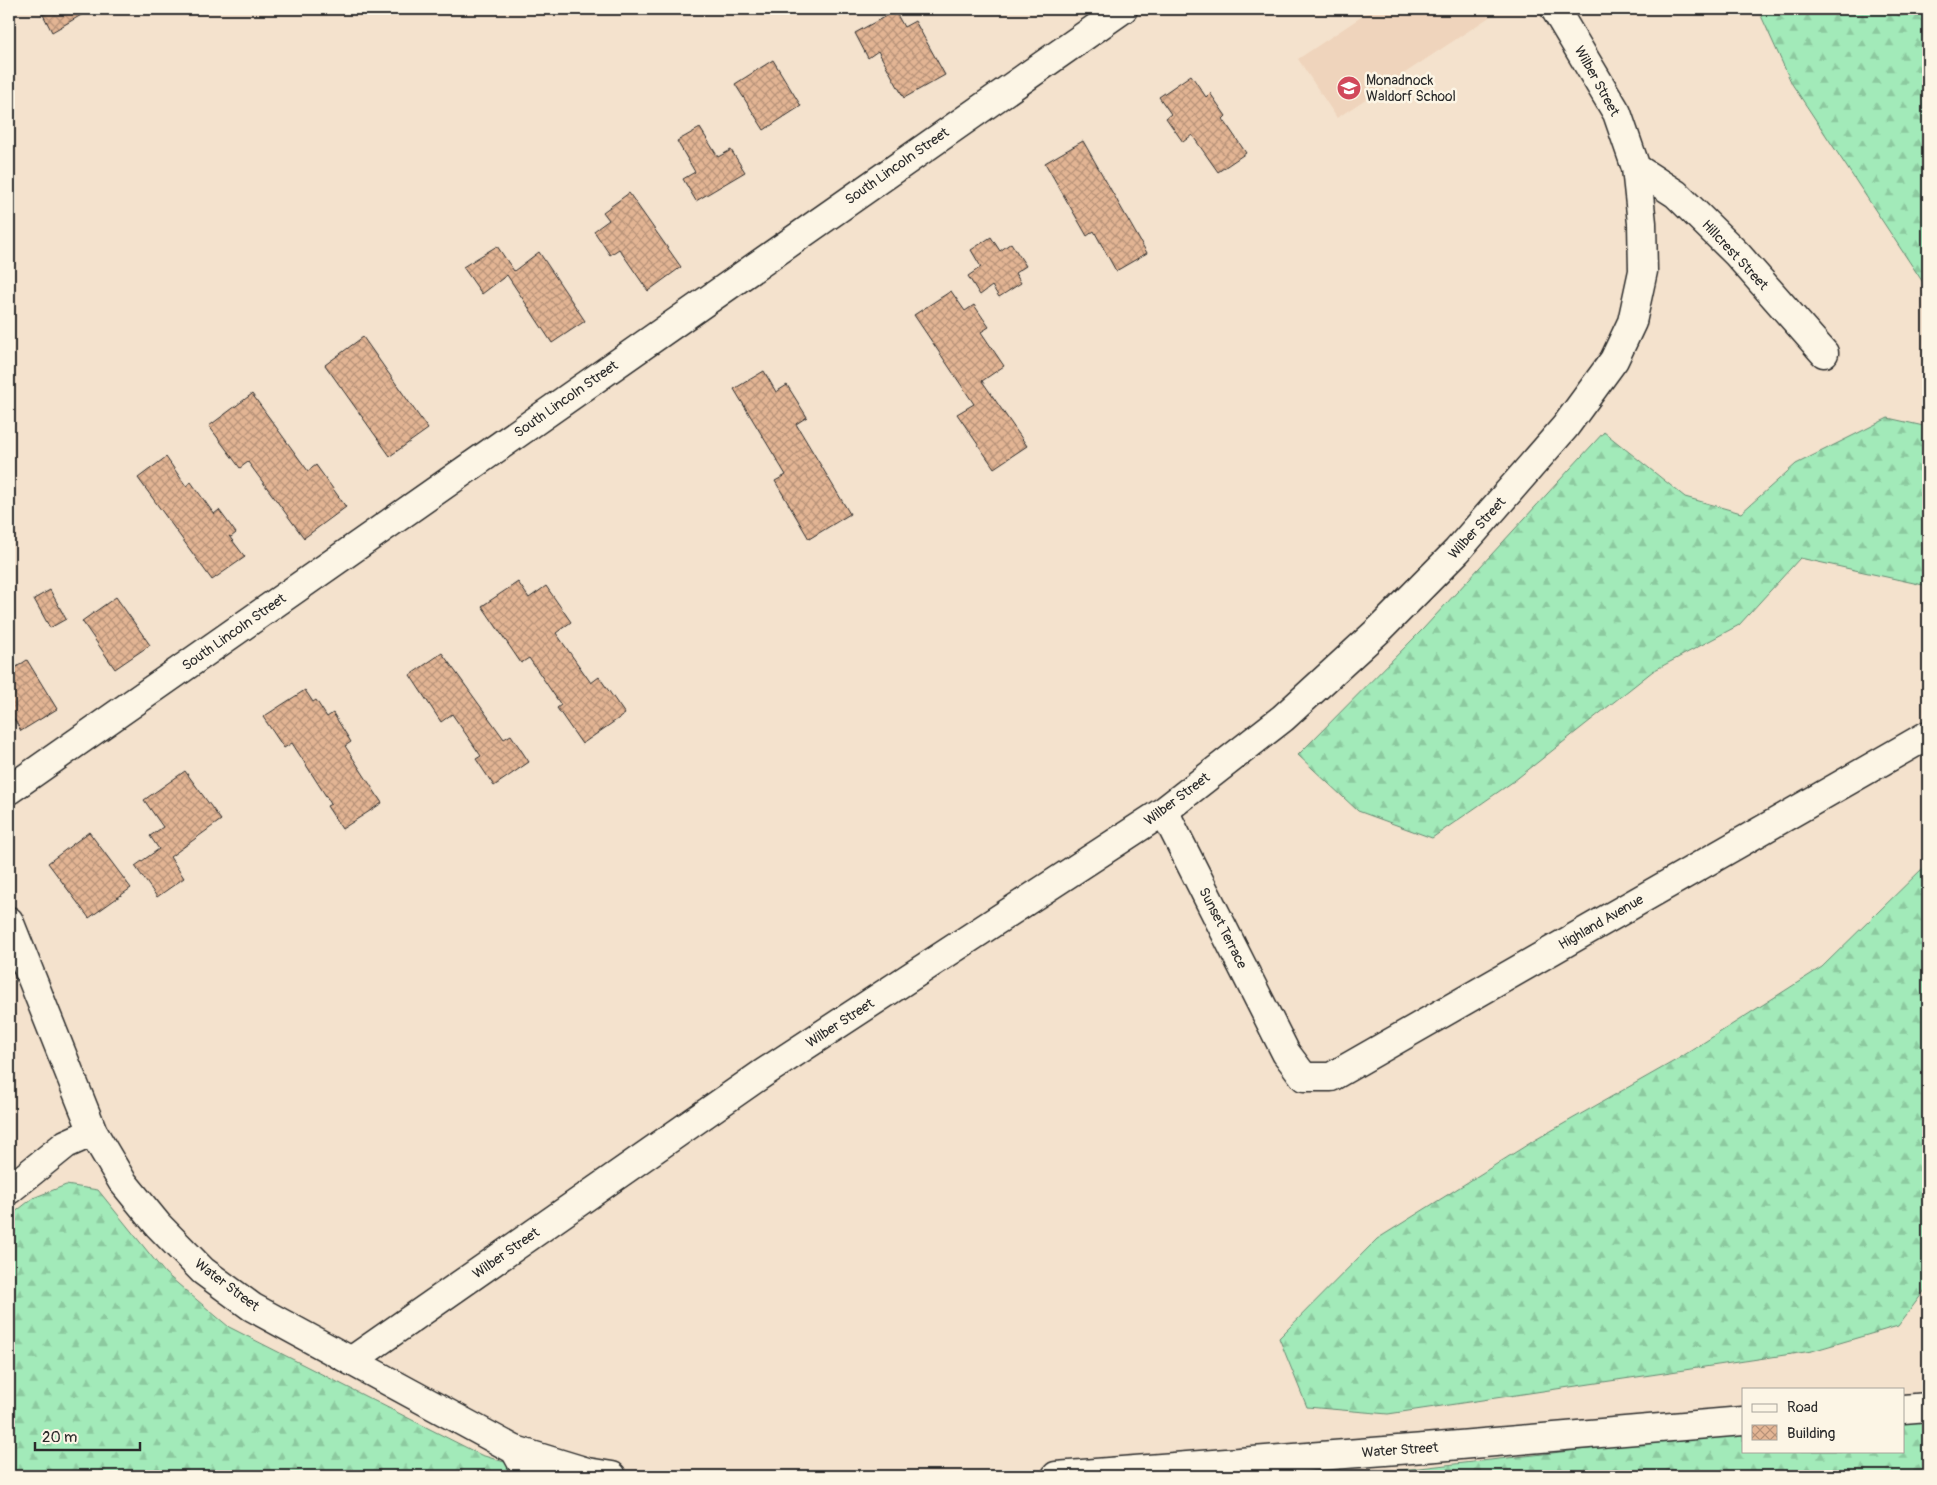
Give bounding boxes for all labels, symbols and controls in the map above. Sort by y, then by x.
street label: Wilber Street [1571,43,1623,119]
place label: Monadnock Waldorf School [1366,72,1456,105]
school or university icon: Monadnock Waldorf School [1336,75,1362,101]
street label: South Lincoln Street [842,124,953,208]
street label: Hillcrest Street [1698,216,1772,294]
street label: South Lincoln Street [511,357,622,441]
street label: Wilber Street [1445,493,1510,563]
street label: South Lincoln Street [179,590,290,674]
street label: Wilber Street [1141,769,1213,829]
street label: Sunset Terrace [1195,884,1251,972]
street label: Highland Avenue [1555,891,1647,953]
street label: Wilber Street [803,995,877,1051]
street label: Wilber Street [469,1224,543,1282]
street label: Water Street [191,1255,263,1315]
legend [1742,1388,1904,1452]
text: Road [1787,1398,1818,1417]
scale bar [35,1420,140,1452]
text: Building [1787,1424,1835,1443]
text: 20 m [42,1428,77,1447]
street label: Water Street [1361,1439,1439,1461]

